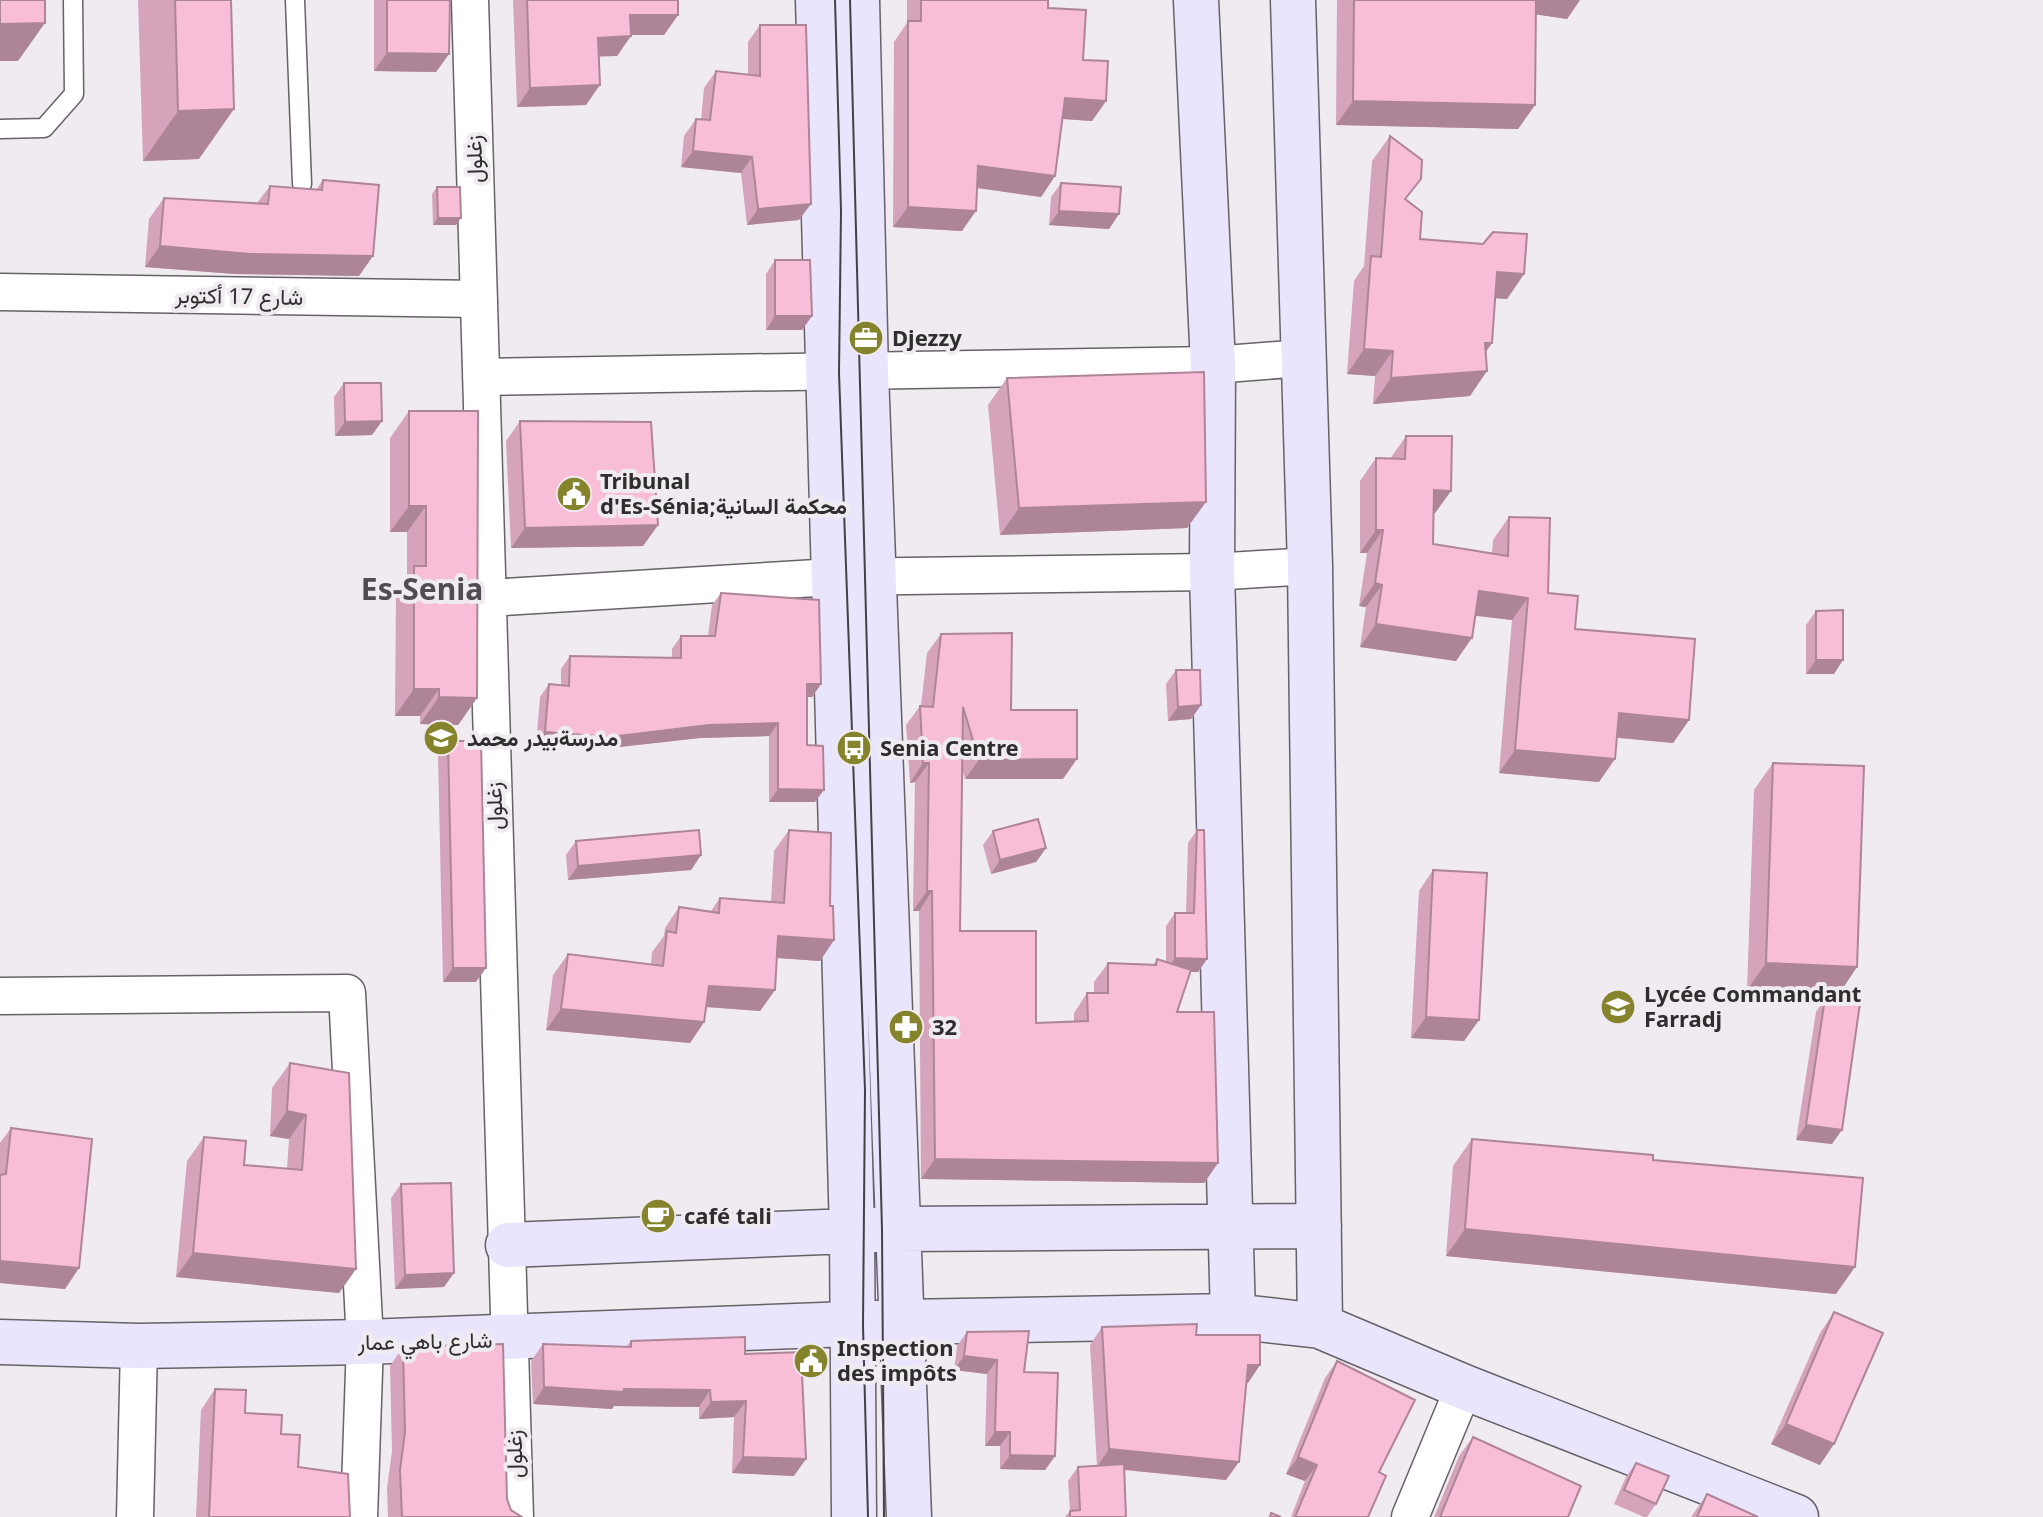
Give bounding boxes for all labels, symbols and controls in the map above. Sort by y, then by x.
street label: زغلول [457,134,489,184]
street label: شارع 17 أكتوبر [174,279,303,312]
office icon: Djezzy [847,319,885,357]
place label: Djezzy [892,322,962,352]
place label: Tribunal d'Es-Sénia;محكمة السانية [600,465,847,520]
public building icon: Tribunal d'Es-Sénia;محكمة السانية [555,475,593,513]
district label: Es-Senia [361,568,483,609]
school or university icon: مدرسةبيدر محمد [422,719,460,757]
place label: مدرسةبيدر محمد [467,722,618,752]
bus stop icon: Senia Centre [835,729,873,767]
place label: Senia Centre [880,732,1019,762]
street label: زغلول [477,781,509,831]
place label: Lycée Commandant Farradj [1644,978,1861,1033]
school or university icon: Lycée Commandant Farradj [1599,988,1637,1026]
pharmacy icon: 32 [887,1008,925,1046]
place label: 32 [932,1011,957,1041]
cafe icon: café tali [639,1197,677,1235]
place label: café tali [684,1200,772,1230]
street label: شارع باهي عمار [356,1324,493,1361]
place label: Inspection des impôts [837,1332,957,1387]
public building icon: Inspection des impôts [792,1342,830,1380]
street label: زغلول [498,1430,528,1478]

